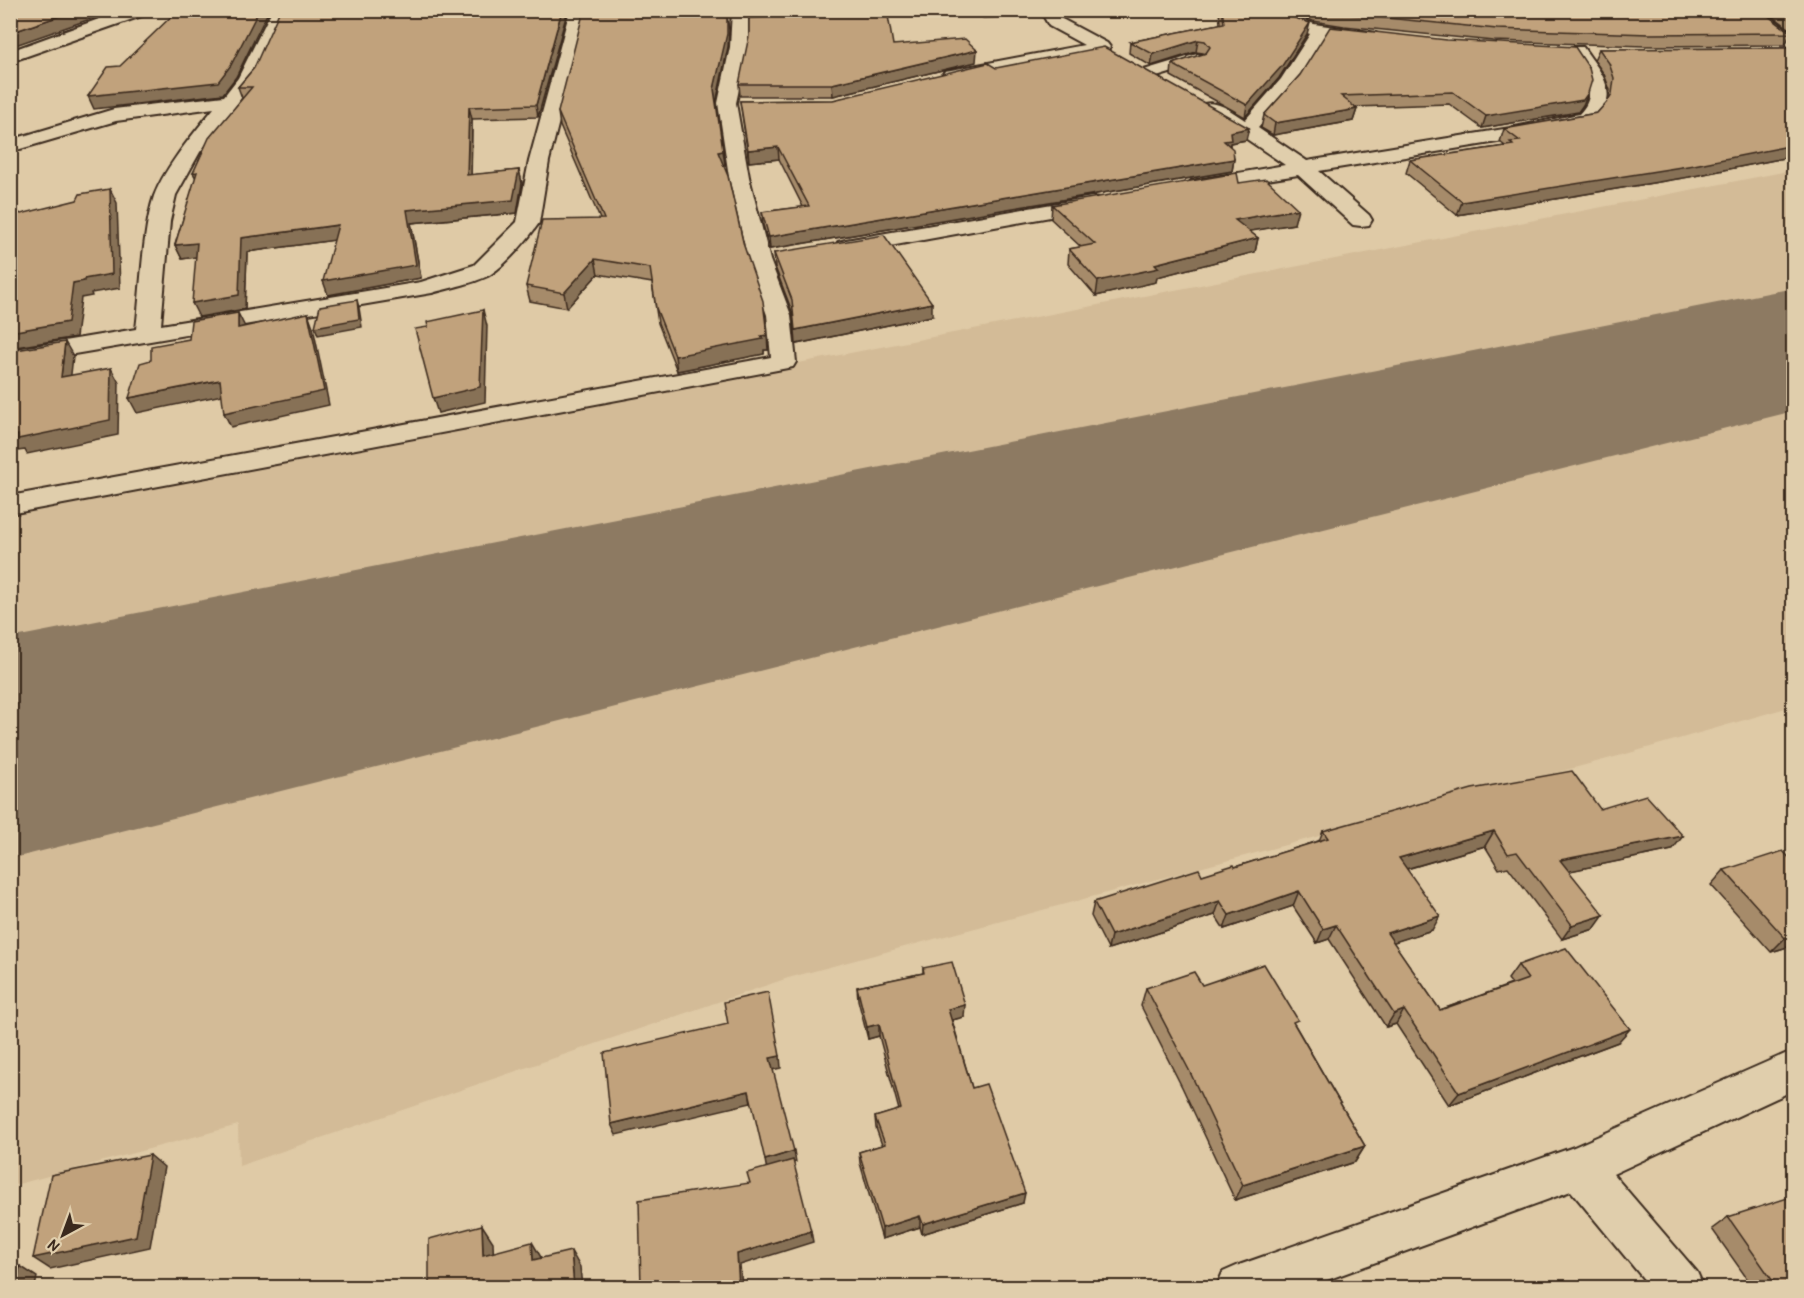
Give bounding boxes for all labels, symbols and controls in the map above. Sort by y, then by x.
north arrow [33,1205,93,1265]
text: N [42,1235,64,1257]

